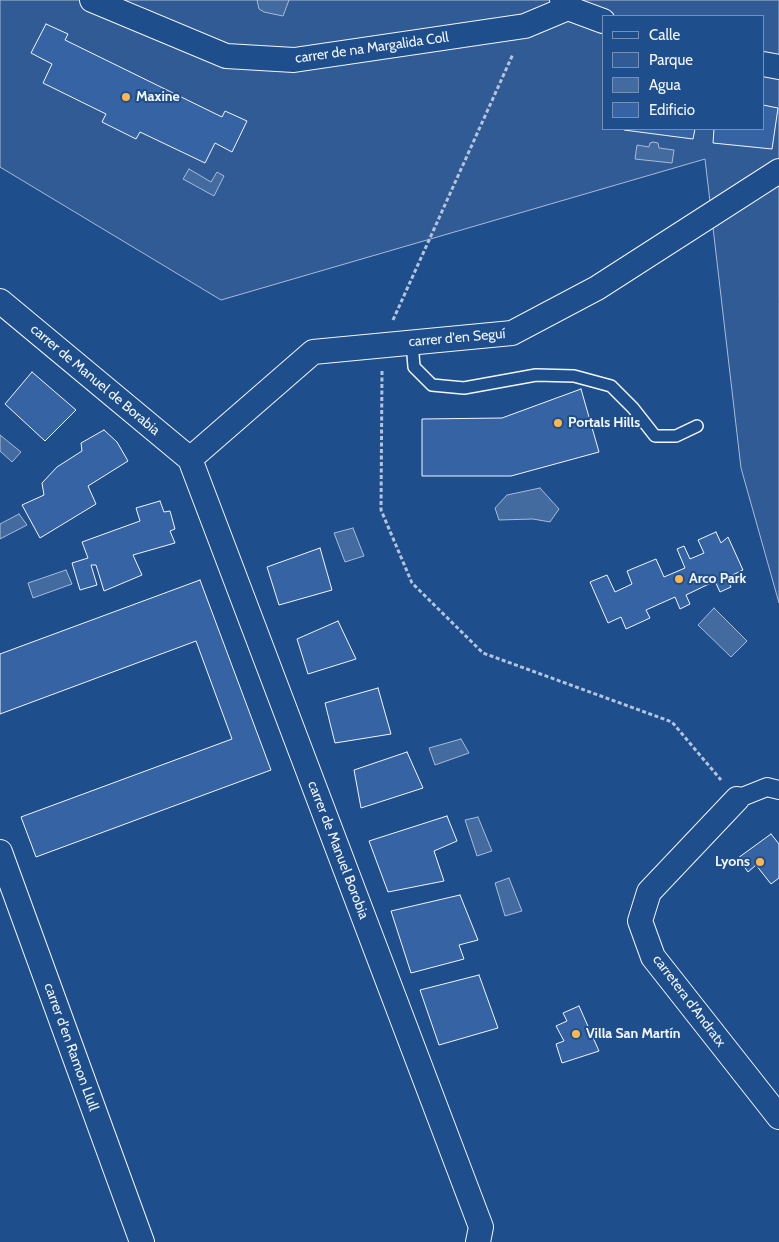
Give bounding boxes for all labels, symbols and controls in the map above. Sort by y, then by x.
legend [602,15,764,130]
text: Calle [649,26,680,44]
street label: carrer de na Margalida Coll [294,29,450,67]
text: Parque [649,51,693,69]
text: Agua [649,76,681,94]
place label: Maxine [136,89,180,105]
marker: Maxine [120,91,132,103]
text: Edificio [649,101,695,119]
street label: carrer de Manuel de Borabia [27,321,163,439]
street label: carrer d'en Seguí [408,325,506,351]
place label: Portals Hills [568,415,640,431]
marker: Portals Hills [552,417,564,429]
place label: Arco Park [689,571,746,587]
marker: Arco Park [673,573,685,585]
street label: carrer de Manuel Borobia [304,778,372,922]
place label: Lyons [715,854,750,870]
marker: Lyons [754,856,766,868]
street label: carretera d'Andratx [649,952,729,1050]
street label: carrer d'en Ramon Llull [40,981,102,1113]
place label: Villa San Martín [586,1026,680,1042]
marker: Villa San Martín [570,1028,582,1040]

